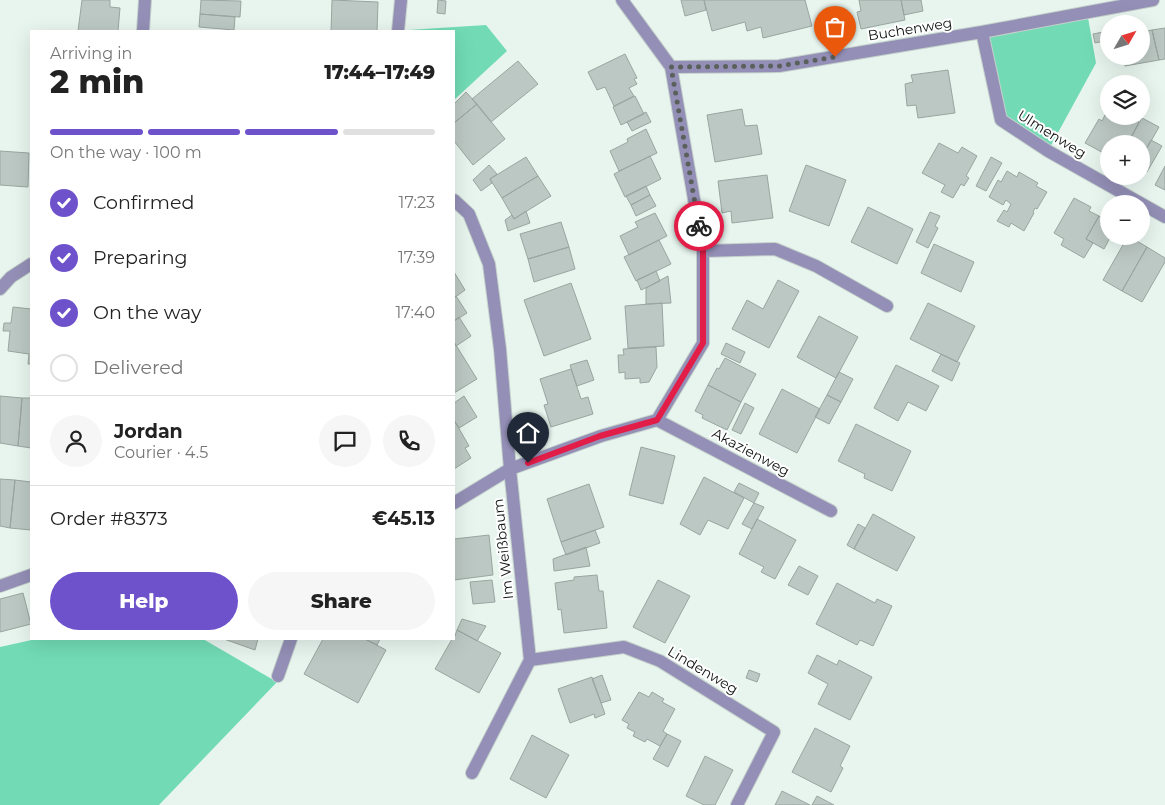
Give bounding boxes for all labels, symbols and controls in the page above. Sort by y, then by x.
pin [814,6,856,57]
icon: bag [821,13,849,41]
street label: Buchenweg [867,13,953,45]
north arrow [1100,15,1150,65]
map controls [1100,15,1150,245]
text: Arriving in [50,44,132,63]
text: 17:44–17:49 [324,61,435,84]
text: 2 min [50,62,144,101]
button: layers [1100,75,1150,125]
street label: Ulmenweg [1014,106,1090,162]
button: + [1100,135,1150,185]
text: On the way · 100 m [50,143,202,162]
icon: check [50,189,78,217]
text: Confirmed [93,191,194,214]
text: 17:23 [399,193,435,212]
button: − [1100,195,1150,245]
courier [674,201,724,251]
icon: bike [685,212,713,240]
icon: check [50,244,78,272]
text: Preparing [93,246,188,269]
text: 17:39 [398,248,435,267]
icon: check [50,299,78,327]
text: On the way [93,301,201,324]
text: 17:40 [396,303,435,322]
text: Delivered [93,356,184,379]
pin [507,412,549,463]
button: person [50,415,102,467]
button: chat [319,415,371,467]
button: phone [383,415,435,467]
icon: home [514,419,542,447]
text: Jordan [114,420,183,443]
street label: Akazienweg [709,424,793,480]
text: Courier · 4.5 [114,443,208,462]
street label: Im Weißbaum [489,498,517,600]
text: Order #8373 [50,507,168,530]
text: €45.13 [372,507,435,530]
button: Help [50,572,238,630]
button: Share [248,572,435,630]
street label: Lindenweg [665,642,741,698]

